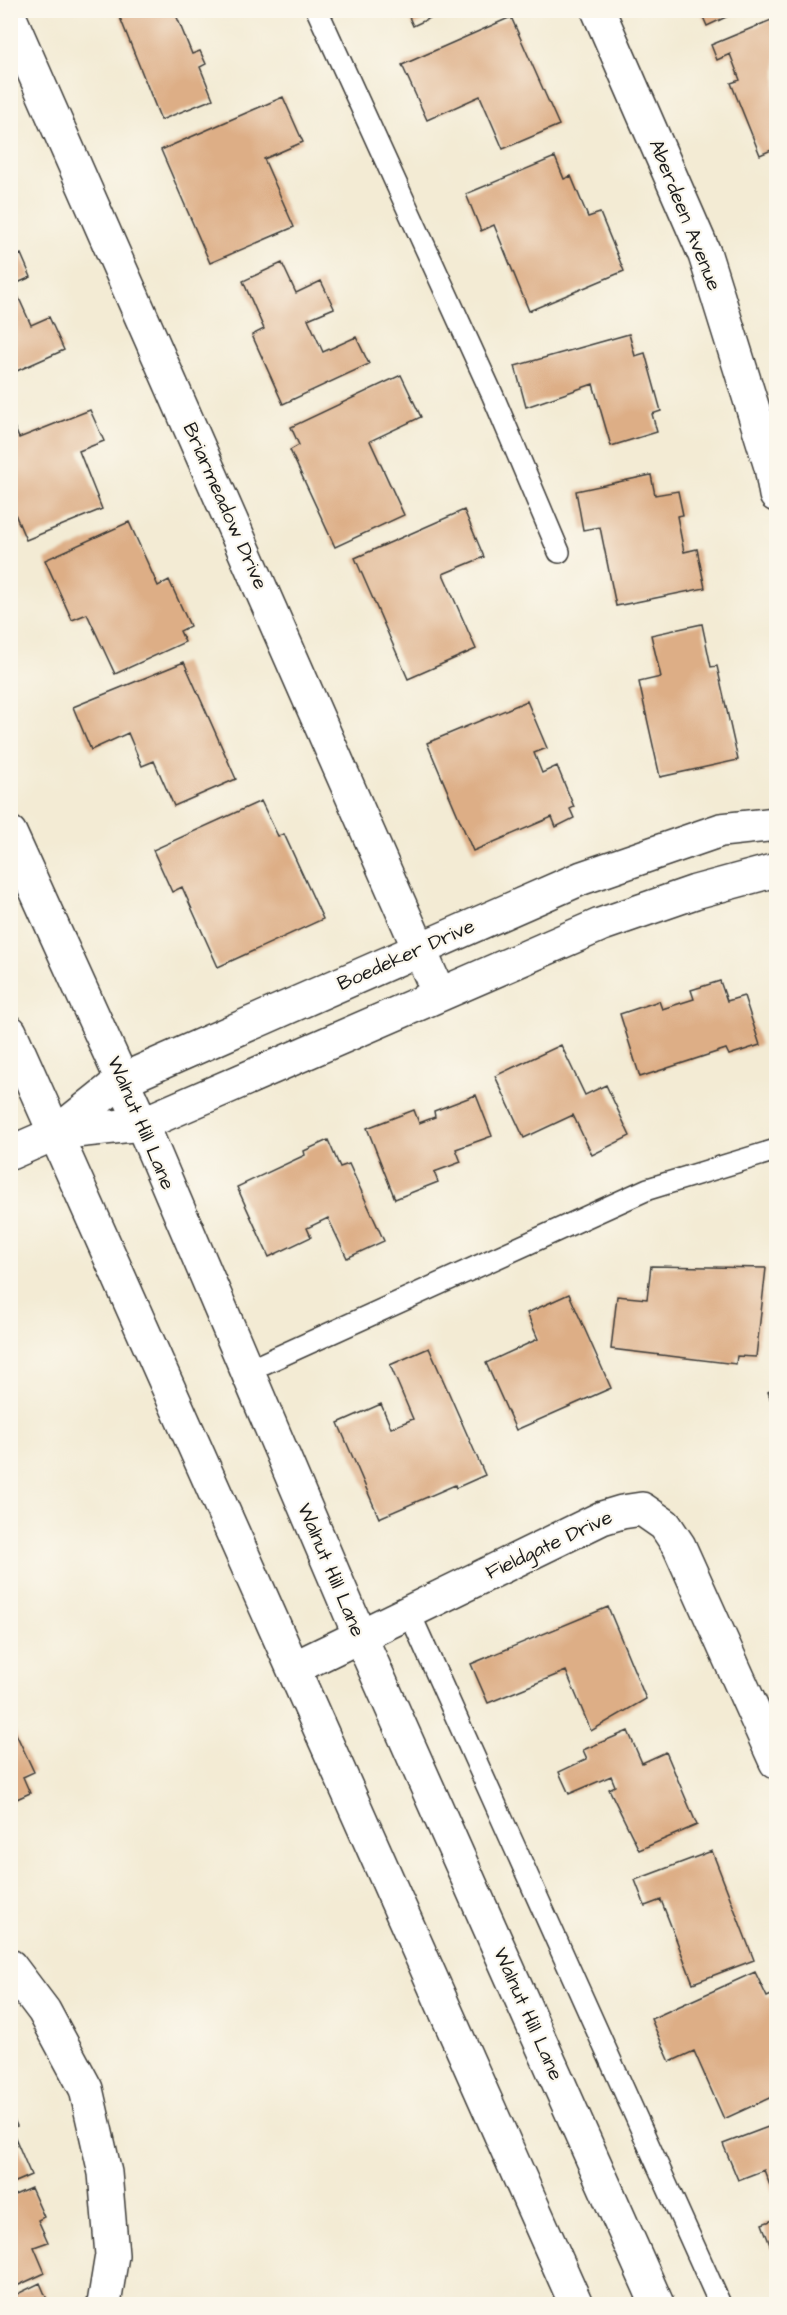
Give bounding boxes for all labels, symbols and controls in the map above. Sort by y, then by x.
street label: Aberdeen Avenue [642,135,728,295]
street label: Briarmeadow Drive [176,418,274,594]
street label: Boedeker Drive [333,912,479,998]
street label: Walnut Hill Lane [100,1052,182,1194]
street label: Walnut Hill Lane [290,1499,372,1641]
street label: Fieldgate Drive [481,1503,617,1587]
street label: Walnut Hill Lane [486,1943,570,2085]

